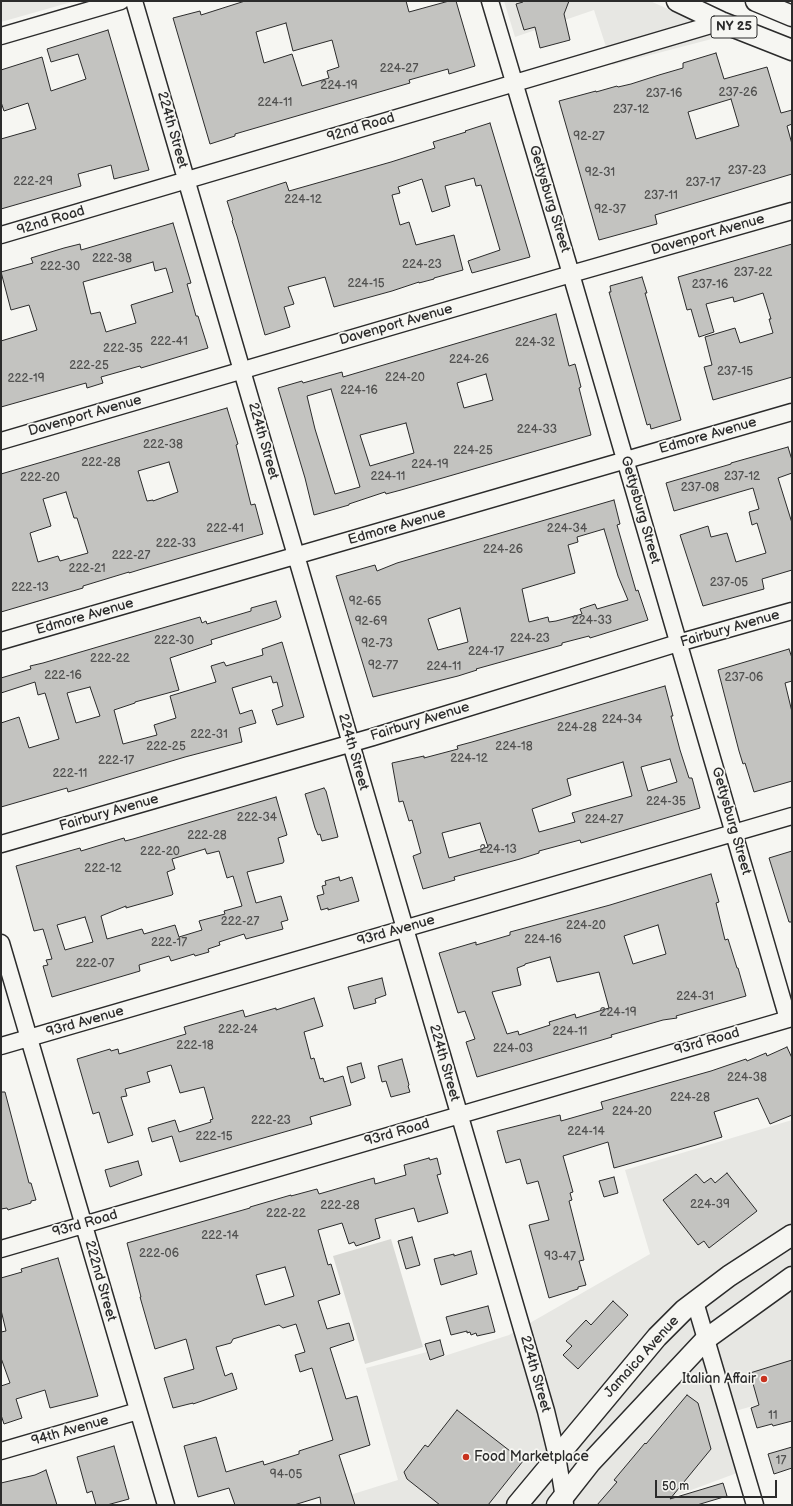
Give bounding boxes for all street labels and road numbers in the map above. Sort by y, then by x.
road number: NY 25 [711,16,757,38]
street label: 224th Street [153,90,191,170]
street label: 92nd Road [325,110,397,146]
street label: Gettysburg Street [525,143,573,255]
street label: 92nd Road [15,203,87,239]
street label: Davenport Avenue [649,211,767,259]
street label: Davenport Avenue [337,301,455,349]
street label: Davenport Avenue [26,392,144,440]
street label: 224th Street [244,401,282,481]
street label: Edmore Avenue [657,414,759,458]
street label: Gettysburg Street [617,454,663,566]
street label: Edmore Avenue [346,505,448,549]
street label: Edmore Avenue [34,595,136,639]
street label: Fairbury Avenue [678,607,782,651]
street label: Fairbury Avenue [369,699,471,745]
street label: 224th Street [334,712,372,792]
street label: Gettysburg Street [708,765,754,877]
street label: Fairbury Avenue [57,791,161,835]
street label: 93rd Avenue [355,912,437,950]
street label: 93rd Avenue [44,1003,126,1041]
street label: 224th Street [425,1023,463,1103]
street label: 93rd Road [672,1025,742,1059]
street label: 93rd Road [362,1116,432,1150]
street label: 93rd Road [50,1207,120,1241]
street label: 222nd Street [80,1239,120,1323]
street label: Jamaica Avenue [601,1313,683,1401]
street label: 224th Street [516,1334,554,1414]
street label: 94th Avenue [30,1412,110,1450]

